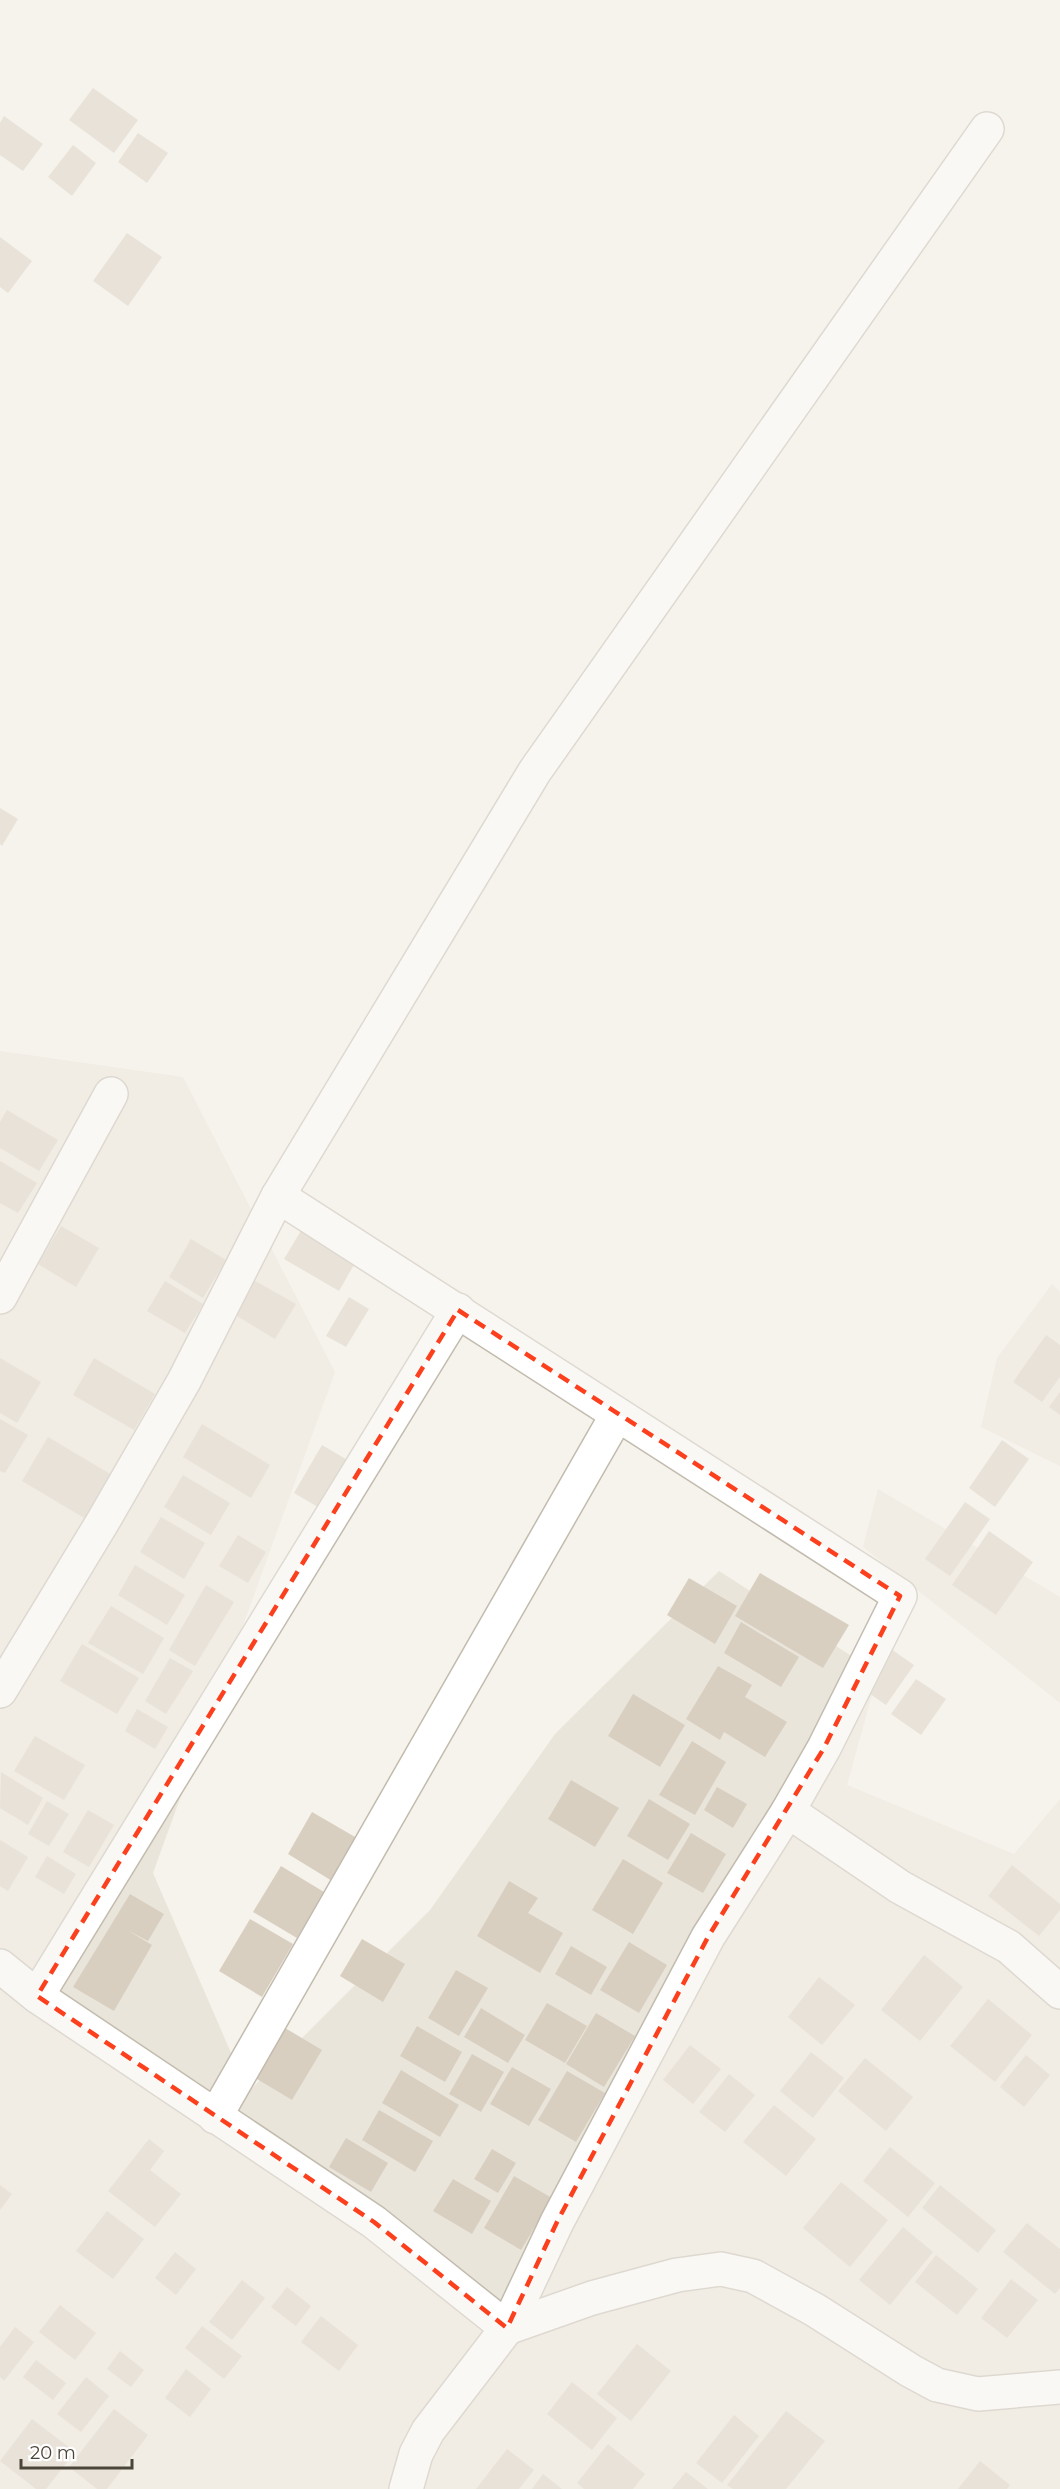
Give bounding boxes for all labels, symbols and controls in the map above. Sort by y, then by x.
scale bar [21,2432,132,2470]
text: 20 m [30,2442,76,2464]

